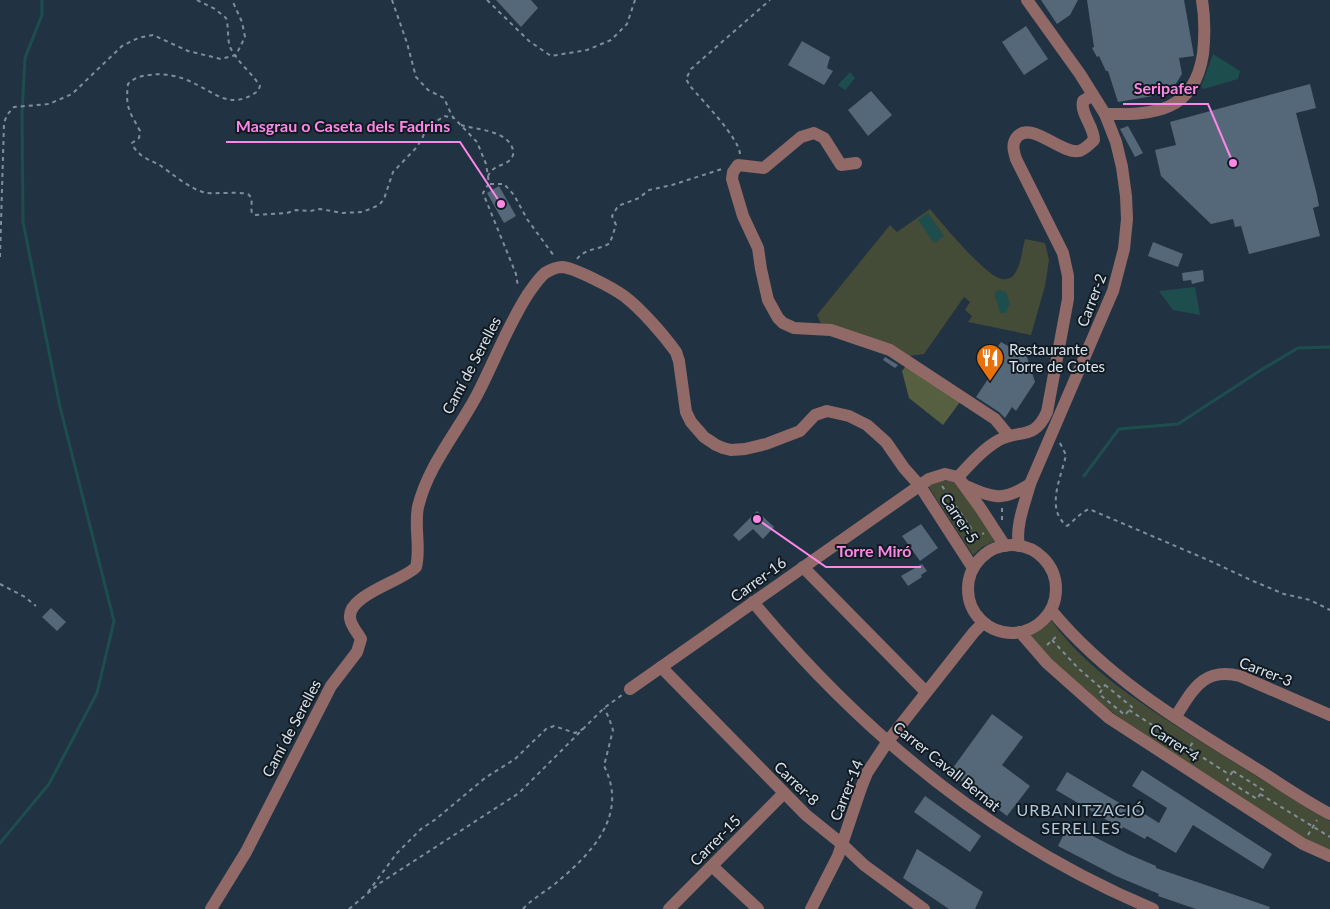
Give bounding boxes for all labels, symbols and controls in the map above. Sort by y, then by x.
callout: Seripafer [1123,73,1208,104]
text: Seripafer [1134,78,1198,97]
callout: Masgrau o Caseta dels Fadrins [226,111,460,142]
text: Masgrau o Caseta dels Fadrins [236,116,450,135]
street label: Carrer-2 [1073,271,1109,329]
street label: Camí de Serelles [438,313,504,417]
place label: Restaurante Torre de Cotes [1009,340,1105,375]
restaurant icon: Restaurante Torre de Cotes [975,343,1005,382]
street label: Carrer-5 [937,490,983,546]
callout: Torre Miró [826,536,921,567]
text: Torre Miró [837,541,912,560]
street label: Carrer-16 [727,553,789,605]
street label: Carrer-3 [1237,653,1295,689]
street label: Camí de Serelles [258,676,324,780]
street label: Carrer Cavall Bernat [890,717,1005,815]
street label: Carrer-4 [1147,719,1203,765]
street label: Carrer-8 [771,757,823,809]
street label: Carrer-14 [826,757,866,823]
district label: URBANITZACIÓ SERELLES [1016,800,1146,837]
street label: Carrer-15 [686,811,744,869]

